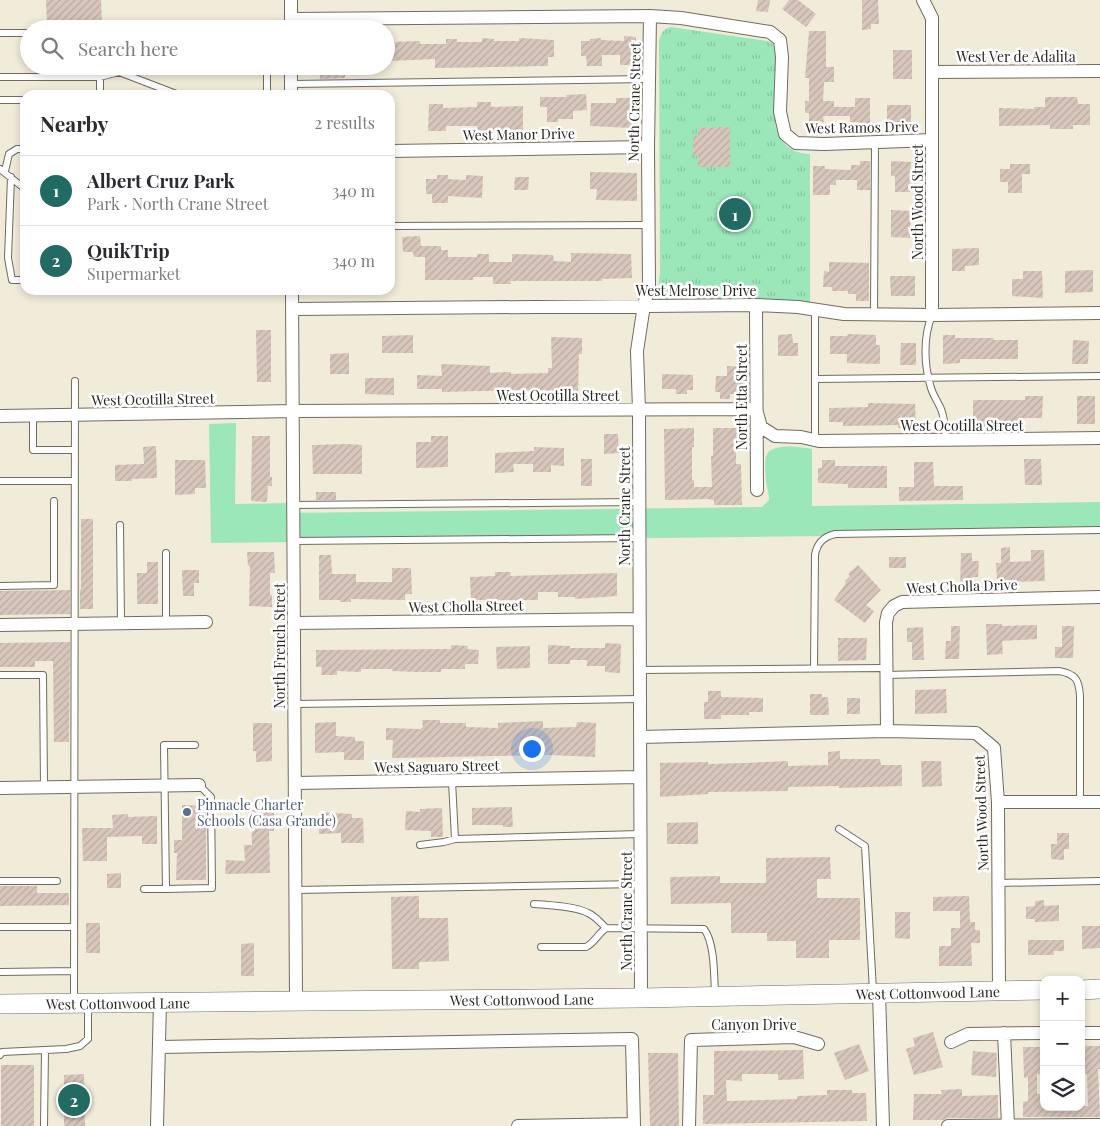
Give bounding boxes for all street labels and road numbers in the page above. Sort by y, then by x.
street label: North Crane Street [623,41,645,162]
street label: West Ver de Adalita [955,47,1076,66]
street label: West Ramos Drive [804,117,919,138]
street label: West Manor Drive [462,124,575,144]
street label: North Wood Street [908,143,927,260]
street label: West Melrose Drive [635,281,757,300]
street label: North Etta Street [732,343,751,450]
street label: West Ocotilla Street [495,386,621,405]
street label: West Ocotilla Street [90,388,216,410]
street label: West Ocotilla Street [899,416,1025,435]
street label: North Crane Street [615,445,634,566]
street label: West Cholla Drive [905,575,1018,597]
street label: North French Street [270,582,289,709]
street label: West Cholla Street [408,595,524,617]
street label: North Wood Street [969,754,993,871]
street label: West Saguaro Street [373,755,501,777]
street label: North Crane Street [617,850,636,971]
street label: West Cottonwood Lane [855,981,1000,1003]
street label: West Cottonwood Lane [449,989,594,1009]
street label: West Cottonwood Lane [45,993,190,1013]
street label: Canyon Drive [711,1015,797,1034]

